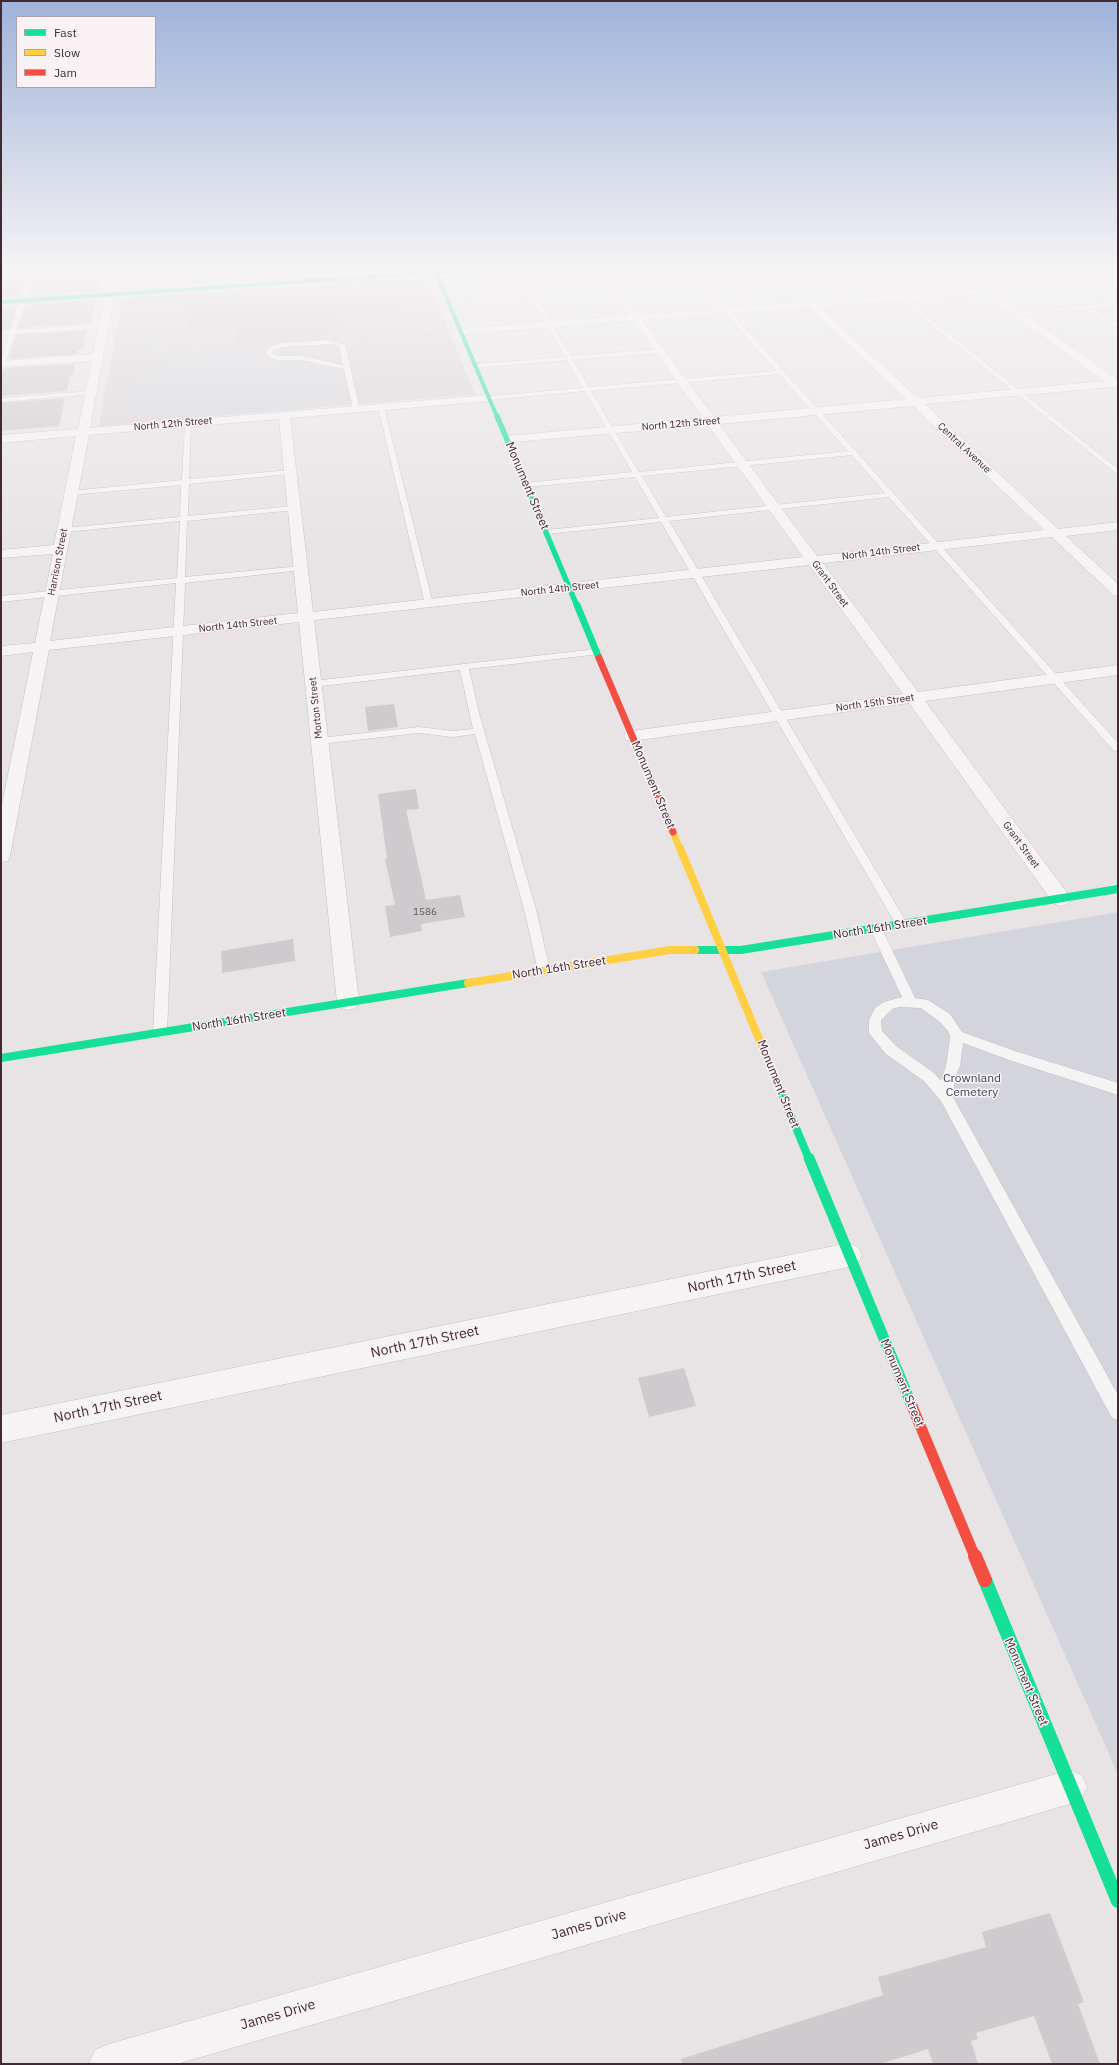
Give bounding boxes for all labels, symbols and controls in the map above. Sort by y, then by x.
legend [16,16,156,88]
text: Fast [54,25,77,40]
text: Slow [54,45,80,60]
text: Jam [54,65,77,80]
street label: North 12th Street [133,415,213,433]
street label: North 12th Street [641,415,721,433]
street label: Central Avenue [935,420,993,476]
street label: Monument Street [502,440,552,532]
street label: Harrison Street [46,527,70,597]
street label: North 14th Street [841,541,921,563]
street label: Grant Street [809,558,851,610]
street label: North 14th Street [520,579,600,599]
street label: North 14th Street [198,615,278,635]
street label: Morton Street [307,677,325,739]
street label: North 15th Street [835,692,915,714]
street label: Monument Street [628,739,678,831]
street label: Grant Street [1000,819,1042,871]
house number: 1586 [413,906,437,918]
street label: North 16th Street [832,913,928,943]
street label: North 16th Street [511,953,607,983]
street label: North 16th Street [191,1005,287,1035]
street label: Monument Street [754,1038,802,1130]
park label: Crownland Cemetery [943,1072,1001,1100]
street label: North 17th Street [686,1257,798,1297]
street label: North 17th Street [369,1322,481,1362]
street label: Monument Street [877,1337,927,1429]
street label: North 17th Street [52,1387,164,1427]
street label: Monument Street [1001,1636,1051,1728]
street label: James Drive [862,1816,940,1854]
street label: James Drive [550,1906,628,1944]
street label: James Drive [239,1996,317,2034]

